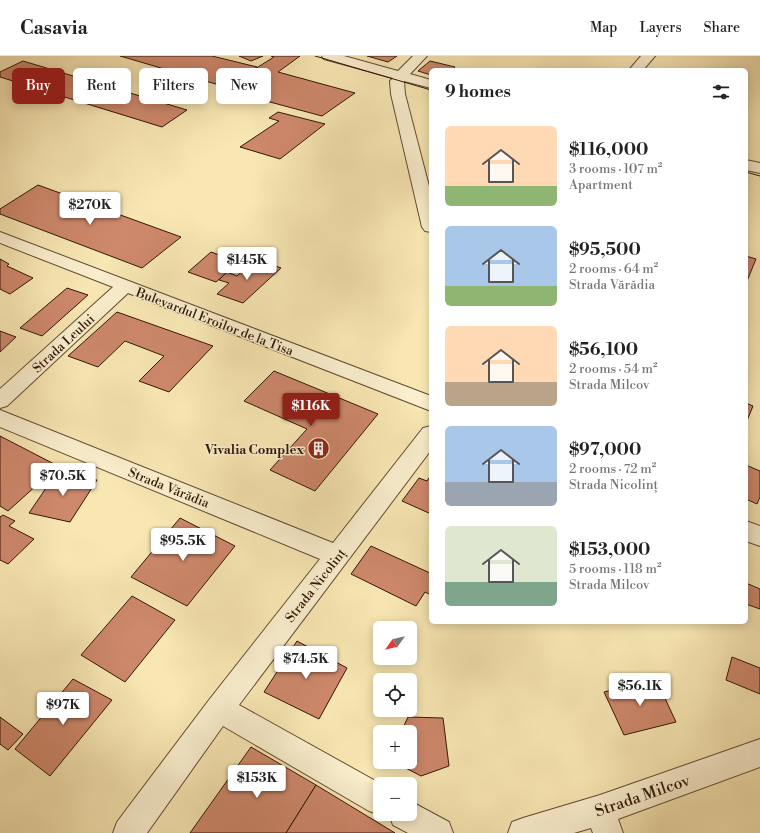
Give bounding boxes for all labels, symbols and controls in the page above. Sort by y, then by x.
text: Casavia [20,16,88,40]
text: Map [590,19,617,37]
text: Layers [639,19,682,37]
text: Share [704,19,740,37]
chip: Buy [12,68,65,104]
chip: Rent [73,68,131,104]
chip: Filters [139,68,208,104]
chip: New [216,68,271,104]
text: 9 homes [445,81,511,103]
icon: filters [710,81,732,103]
text: $116,000 [569,139,648,161]
icon: home [477,142,525,190]
text: 3 rooms · 107 m² [569,161,662,177]
text: Apartment [569,177,633,193]
pin: $270K [62,192,118,226]
text: $270K [69,197,112,213]
text: $95,500 [569,239,641,261]
icon: home [477,242,525,290]
pin: $145K [219,247,275,281]
text: $145K [227,252,267,268]
text: 2 rooms · 64 m² [569,261,658,277]
text: Strada Vărădia [569,277,655,293]
street label: Bulevardul Eroilor de la Tisa [133,284,296,360]
street label: Strada Leului [29,311,98,377]
text: $56,100 [569,339,638,361]
icon: home [477,342,525,390]
text: 2 rooms · 54 m² [569,361,658,377]
text: Strada Milcov [569,377,650,393]
pin: $116K [283,393,339,427]
text: $116K [292,398,330,414]
building icon: Vivalia Complex [306,436,332,462]
text: $97,000 [569,439,641,461]
place label: Vivalia Complex [204,442,304,458]
icon: home [477,442,525,490]
text: 2 rooms · 72 m² [569,461,656,477]
pin: $70.5K [30,463,96,497]
street label: Strada Vărădia [126,464,212,512]
text: $70.5K [40,468,86,484]
text: Strada Nicolinț [569,477,658,493]
pin: $95.5K [150,528,216,562]
text: $95.5K [160,533,206,549]
text: $153,000 [569,539,650,561]
icon: home [477,542,525,590]
street label: Strada Nicolinț [282,545,350,626]
text: 5 rooms · 118 m² [569,561,661,577]
text: Strada Milcov [569,577,650,593]
north arrow [373,621,417,665]
map controls [373,621,417,821]
pin: $74.5K [273,646,339,680]
text: $74.5K [283,651,329,667]
button: locate [373,673,417,717]
pin: $56.1K [607,673,673,707]
text: $56.1K [618,678,662,694]
pin: $97K [39,692,87,726]
text: $97K [46,697,80,713]
button: + [373,725,417,769]
pin: $153K [229,765,285,799]
text: $153K [237,770,277,786]
street label: Strada Milcov [592,770,693,822]
button: − [373,777,417,821]

